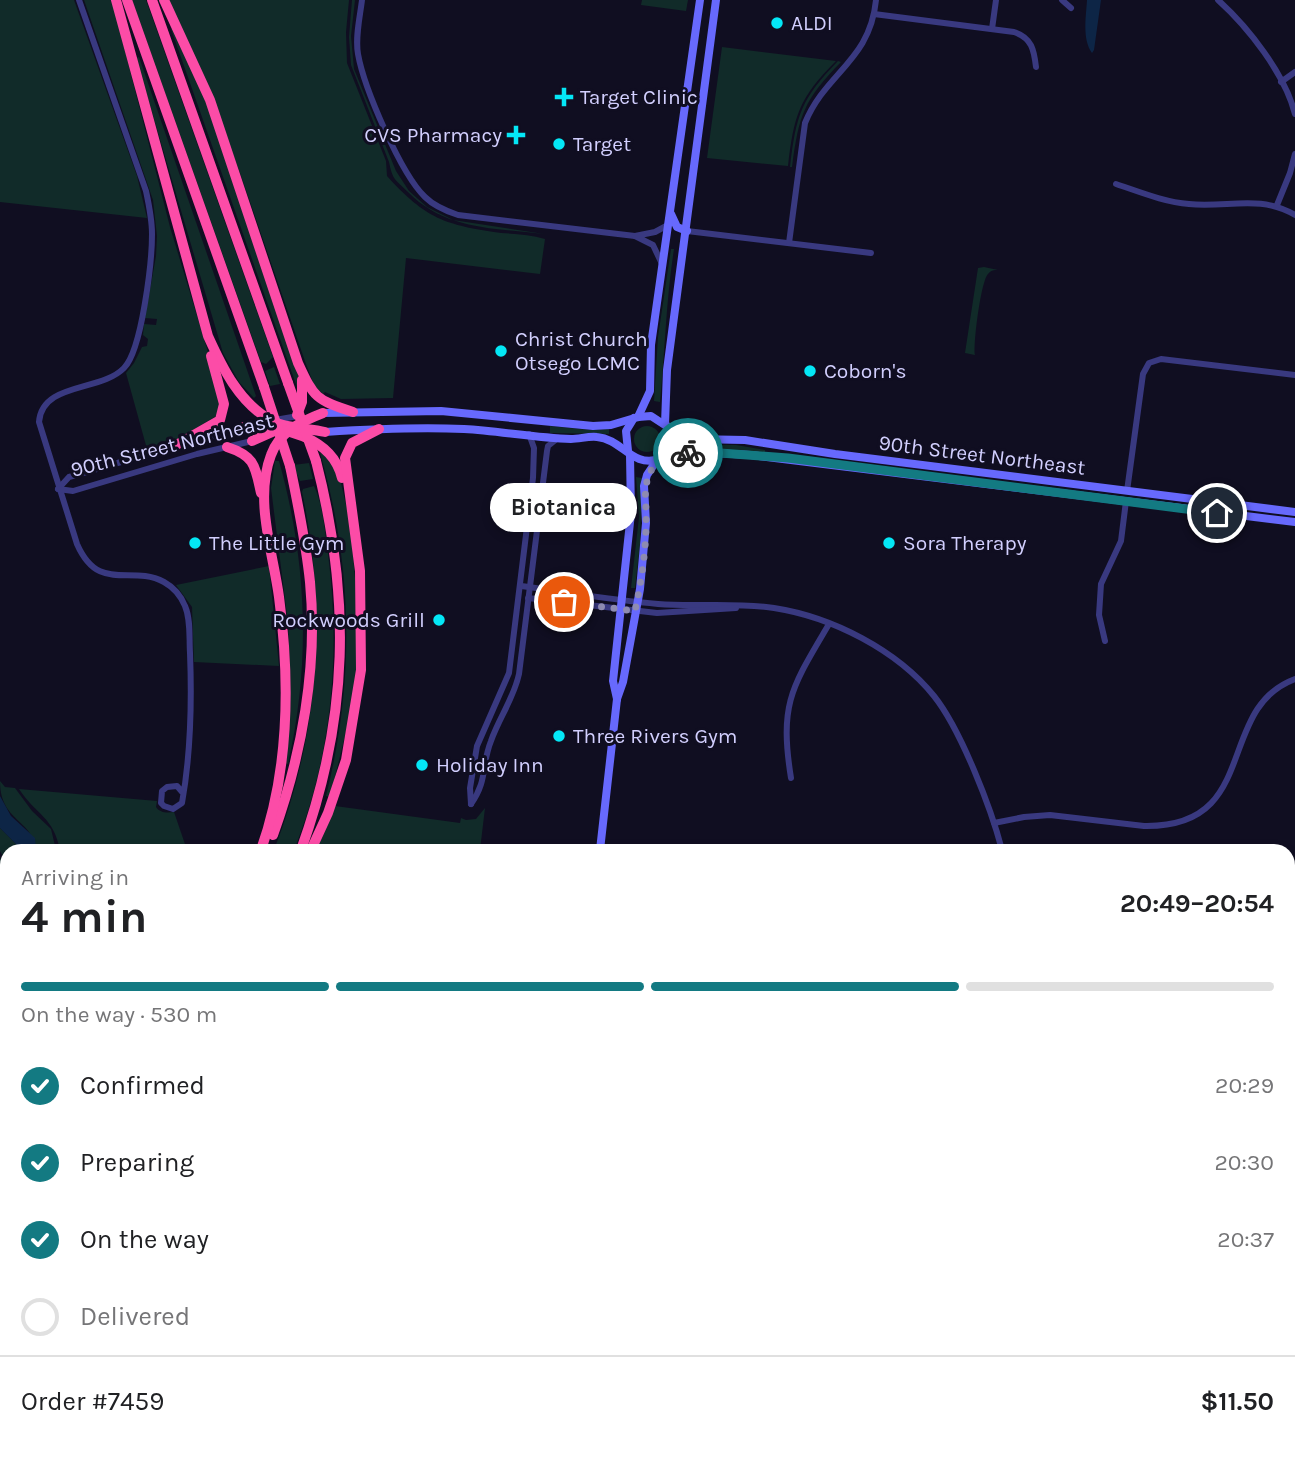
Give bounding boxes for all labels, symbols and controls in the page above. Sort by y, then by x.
place label: ALDI [791,11,833,35]
marker: ALDI [769,15,785,31]
place label: Target Clinic [580,85,698,109]
marker: Target Clinic [554,87,574,107]
place label: CVS Pharmacy [364,123,502,147]
marker: CVS Pharmacy [508,127,524,143]
place label: Target [573,132,631,156]
marker: Target [551,136,567,152]
place label: Christ Church Otsego LCMC [515,327,648,375]
marker: Christ Church Otsego LCMC [493,343,509,359]
place label: Coborn's [824,359,906,383]
marker: Coborn's [802,363,818,379]
street label: 90th Street Northeast [68,408,276,482]
courier [653,418,723,488]
street label: 90th Street Northeast [877,430,1087,480]
icon: bike [669,434,707,472]
callout: Biotanica [490,483,638,532]
pin [1187,483,1247,543]
text: Biotanica [511,494,616,521]
icon: home [1198,494,1236,532]
place label: The Little Gym [209,531,344,555]
place label: Sora Therapy [903,531,1027,555]
marker: The Little Gym [187,535,203,551]
marker: Sora Therapy [881,535,897,551]
pin [534,572,594,632]
icon: bag [545,583,583,621]
place label: Rockwoods Grill [272,608,425,632]
marker: Rockwoods Grill [431,612,447,628]
place label: Three Rivers Gym [573,724,737,748]
marker: Three Rivers Gym [551,728,567,744]
place label: Holiday Inn [436,753,544,777]
marker: Holiday Inn [414,757,430,773]
text: Arriving in [21,864,129,891]
text: 20:49–20:54 [1120,888,1274,919]
text: 4 min [21,890,147,944]
text: On the way · 530 m [21,1001,217,1028]
icon: check [21,1067,59,1105]
text: Confirmed [80,1070,205,1101]
text: 20:29 [1215,1072,1274,1099]
icon: check [21,1144,59,1182]
text: Preparing [80,1147,194,1178]
text: 20:30 [1214,1149,1274,1176]
icon: check [21,1221,59,1259]
text: On the way [80,1224,209,1255]
text: 20:37 [1217,1226,1274,1253]
text: Delivered [80,1301,190,1332]
text: Order #7459 [21,1386,164,1417]
text: $11.50 [1200,1386,1274,1417]

